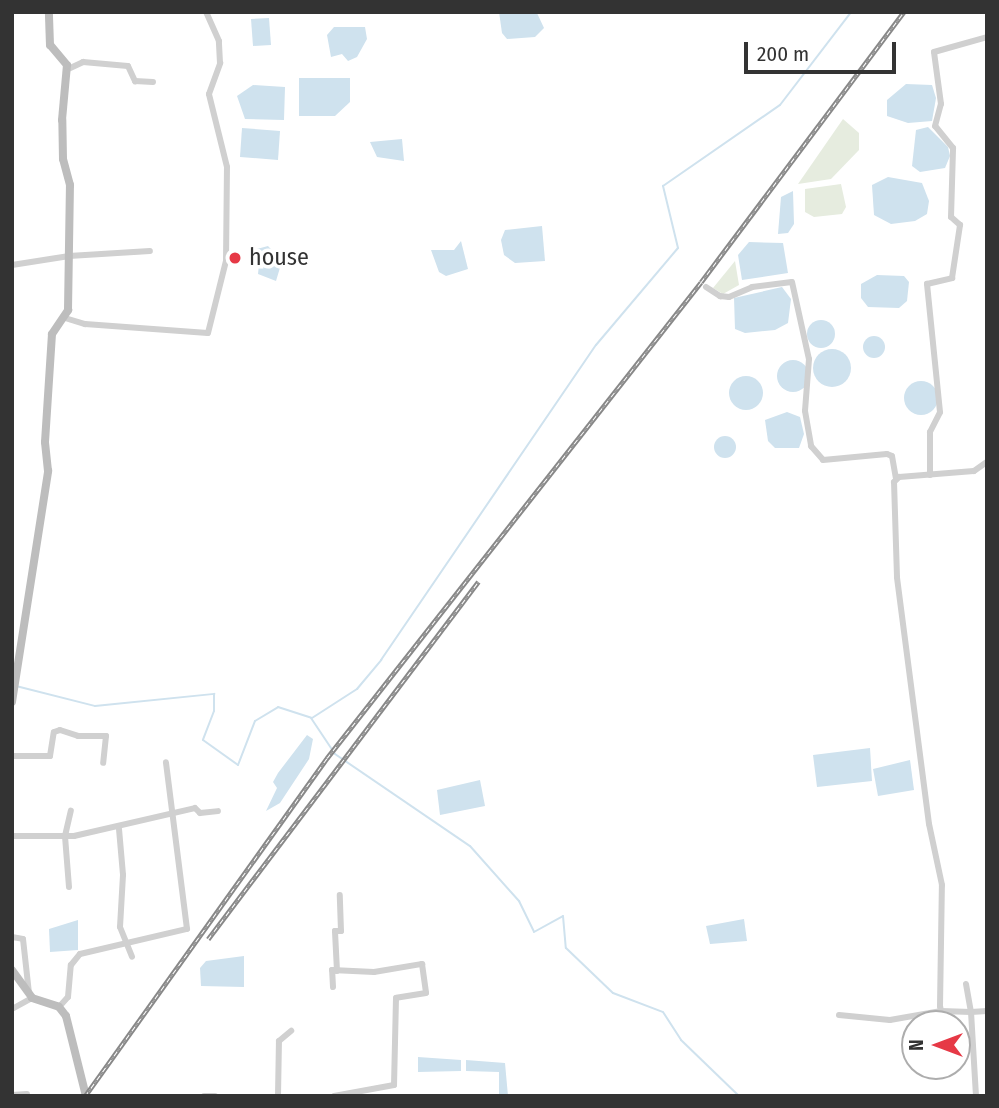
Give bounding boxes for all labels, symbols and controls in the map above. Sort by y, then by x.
scale bar [747,28,899,72]
text: 200 m [757,41,809,67]
place label: house [249,244,309,272]
marker: house [227,250,243,266]
north arrow [901,1010,971,1080]
text: N [905,1039,928,1051]

